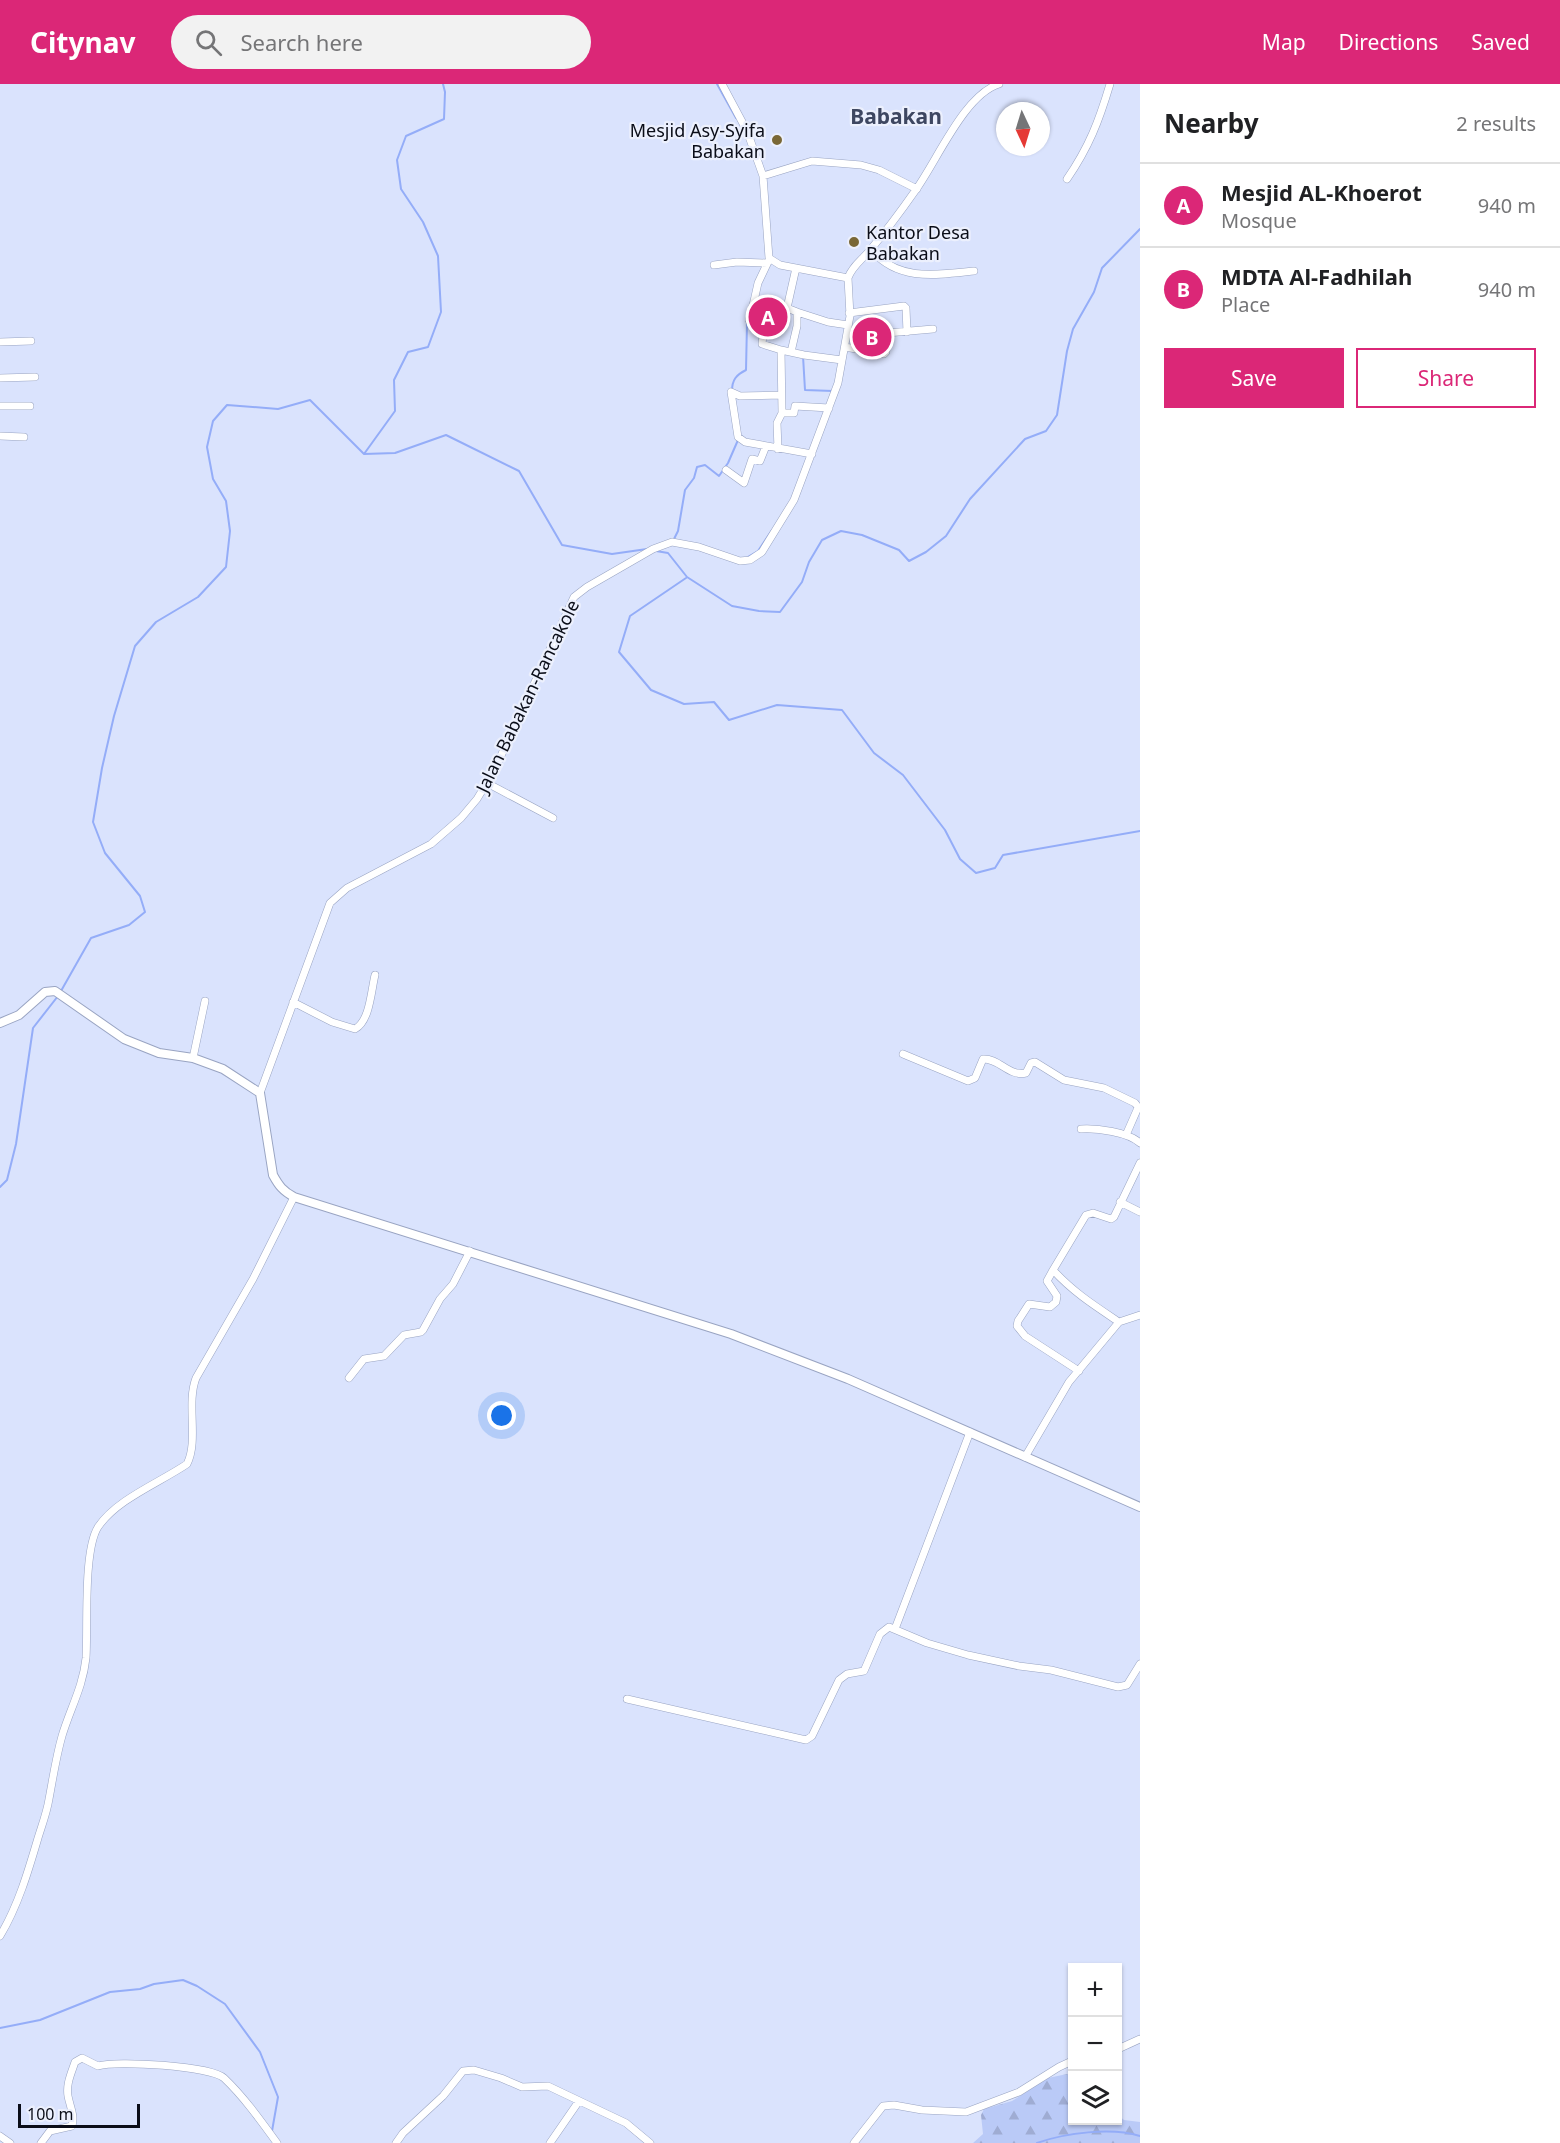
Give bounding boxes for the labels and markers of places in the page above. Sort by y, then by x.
place label: Mesjid Asy-Syifa Babakan [630,118,765,163]
marker: Mesjid Asy-Syifa Babakan [770,133,784,147]
place label: Kantor Desa Babakan [866,220,970,265]
marker: Kantor Desa Babakan [847,235,861,249]
pin: A [748,294,788,340]
pin: B [852,314,892,360]

